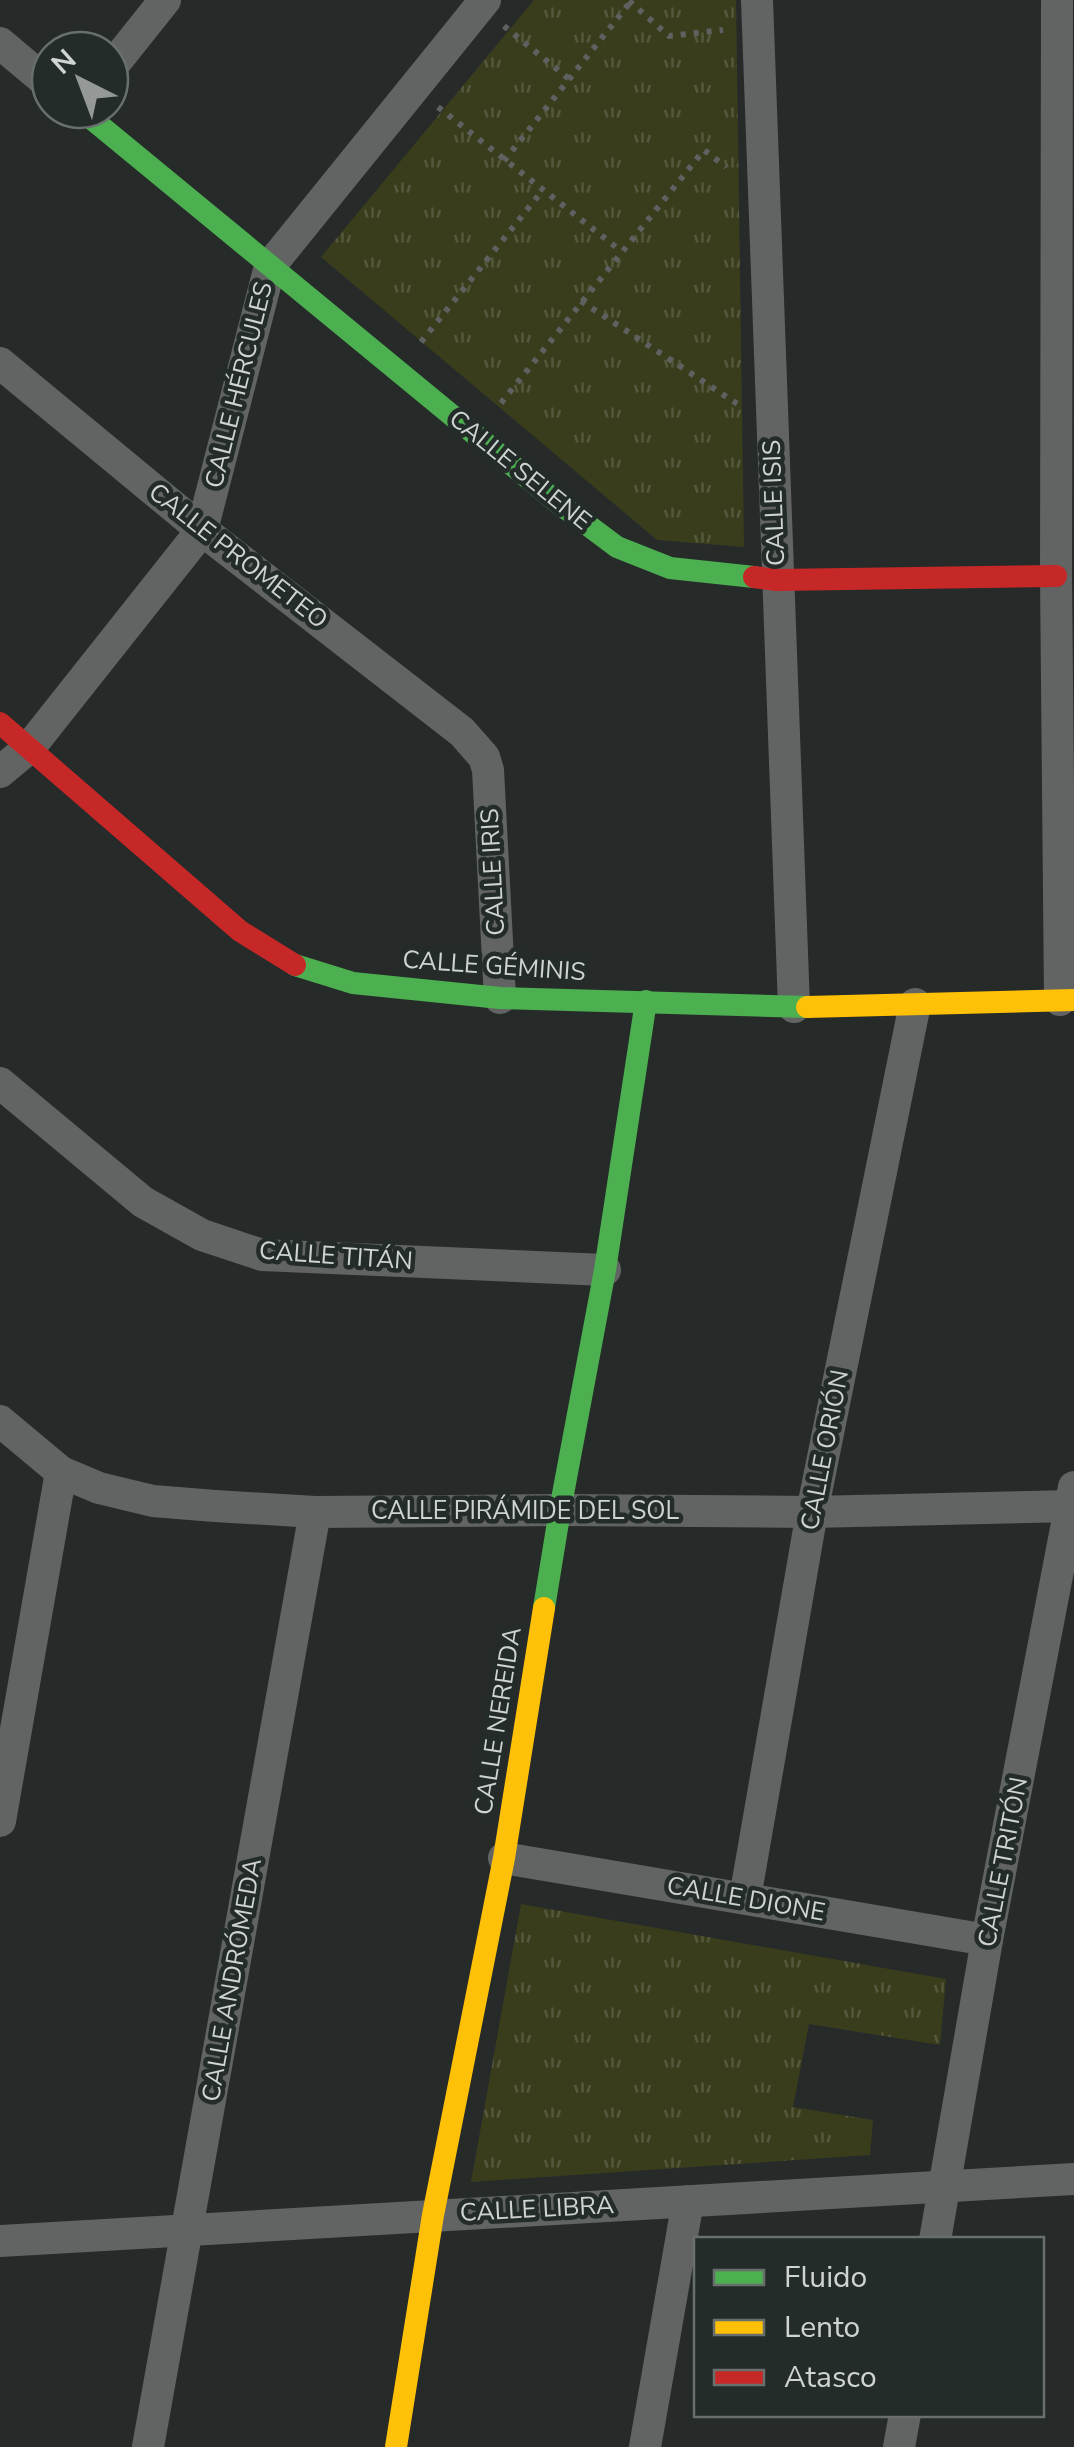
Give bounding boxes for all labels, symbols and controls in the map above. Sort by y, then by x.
north arrow [30,30,130,130]
text: N [43,41,84,83]
street label: CALLE HÉRCULES [197,278,281,492]
street label: CALLE SELENE [442,402,598,538]
street label: CALLE ISIS [755,439,793,567]
street label: CALLE PROMETEO [141,475,335,637]
street label: CALLE IRIS [473,807,513,937]
street label: CALLE GÉMINIS [401,943,587,989]
street label: CALLE TITÁN [258,1234,414,1278]
street label: CALLE ORIÓN [793,1367,857,1533]
street label: CALLE PIRÁMIDE DEL SOL [371,1494,680,1528]
street label: CALLE NEREIDA [466,1625,530,1817]
street label: CALLE TRITÓN [970,1774,1036,1950]
street label: CALLE ANDRÓMEDA [194,1856,270,2104]
street label: CALLE DIONE [664,1868,828,1930]
street label: CALLE LIBRA [459,2188,615,2230]
legend [694,2237,1044,2417]
text: Fluido [784,2257,867,2298]
text: Lento [784,2307,860,2348]
text: Atasco [784,2357,877,2398]

